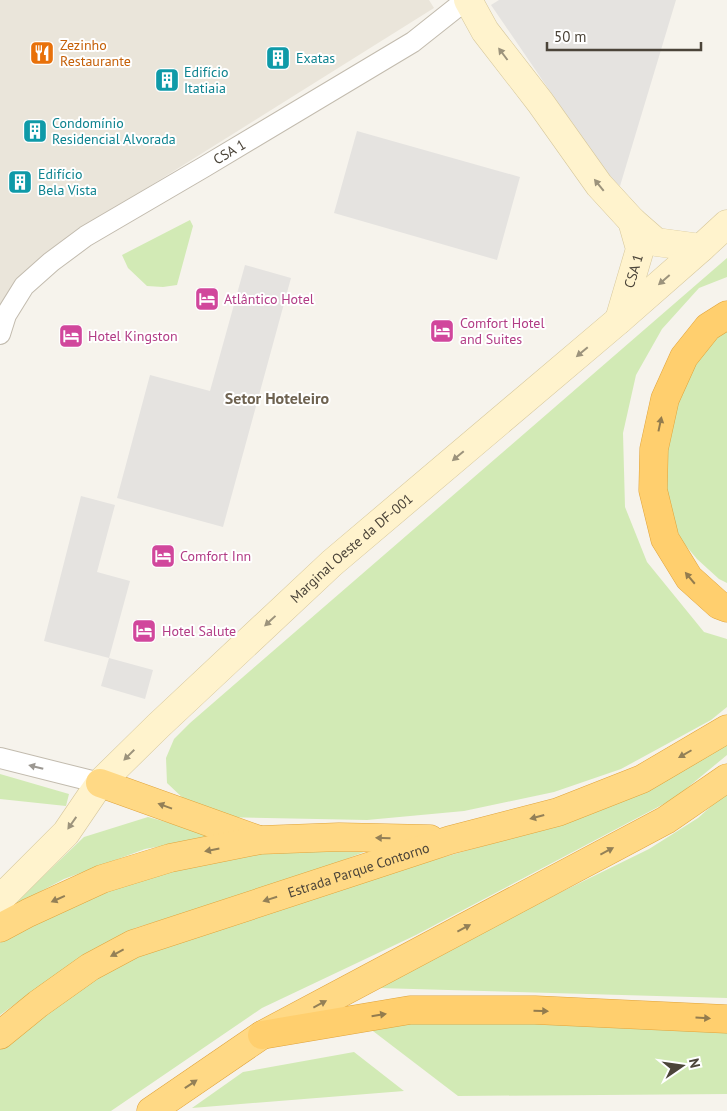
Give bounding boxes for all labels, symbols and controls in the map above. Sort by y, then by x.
scale bar [547,20,701,52]
text: 50 m [554,27,587,46]
place label: Zezinho Restaurante [60,36,131,70]
restaurant icon: Zezinho Restaurante [29,40,55,66]
building icon: Exatas [265,45,291,71]
one-way arrow [498,47,508,61]
place label: Exatas [296,49,335,67]
place label: Edifício Itatiaia [184,63,229,97]
building icon: Edifício Itatiaia [154,67,180,93]
place label: Condomínio Residencial Alvorada [52,114,176,148]
building icon: Condomínio Residencial Alvorada [22,118,48,144]
street label: CSA 1 [210,135,249,168]
place label: Edifício Bela Vista [38,165,97,199]
building icon: Edifício Bela Vista [7,169,33,195]
one-way arrow [593,179,604,192]
street label: CSA 1 [620,252,647,290]
one-way arrow [658,275,671,286]
hotel icon: Atlântico Hotel [194,286,220,312]
place label: Atlântico Hotel [224,290,314,308]
place label: Comfort Hotel and Suites [460,314,545,348]
hotel icon: Comfort Hotel and Suites [429,318,455,344]
hotel icon: Hotel Kingston [58,323,84,349]
place label: Hotel Kingston [88,327,178,345]
one-way arrow [576,346,589,357]
district label: Setor Hoteleiro [225,388,330,408]
one-way arrow [656,416,664,432]
one-way arrow [451,451,464,462]
street label: Marginal Oeste da DF-001 [286,490,416,607]
hotel icon: Comfort Inn [150,543,176,569]
place label: Comfort Inn [180,547,251,565]
one-way arrow [685,571,696,584]
one-way arrow [264,615,276,627]
hotel icon: Hotel Salute [131,618,157,644]
place label: Hotel Salute [162,622,236,640]
one-way arrow [124,749,136,761]
one-way arrow [679,749,692,758]
one-way arrow [28,763,43,771]
one-way arrow [157,802,172,810]
one-way arrow [529,814,544,822]
one-way arrow [67,817,77,830]
one-way arrow [375,834,391,842]
street label: Estrada Parque Contorno [285,838,432,902]
one-way arrow [205,846,220,854]
one-way arrow [600,847,614,855]
one-way arrow [51,896,65,904]
one-way arrow [263,896,278,903]
one-way arrow [457,923,470,932]
one-way arrow [110,949,125,957]
one-way arrow [313,1000,328,1008]
one-way arrow [533,1007,549,1015]
one-way arrow [371,1011,387,1019]
one-way arrow [696,1014,712,1022]
north arrow [657,1041,707,1091]
text: N [685,1057,704,1070]
one-way arrow [184,1079,198,1089]

